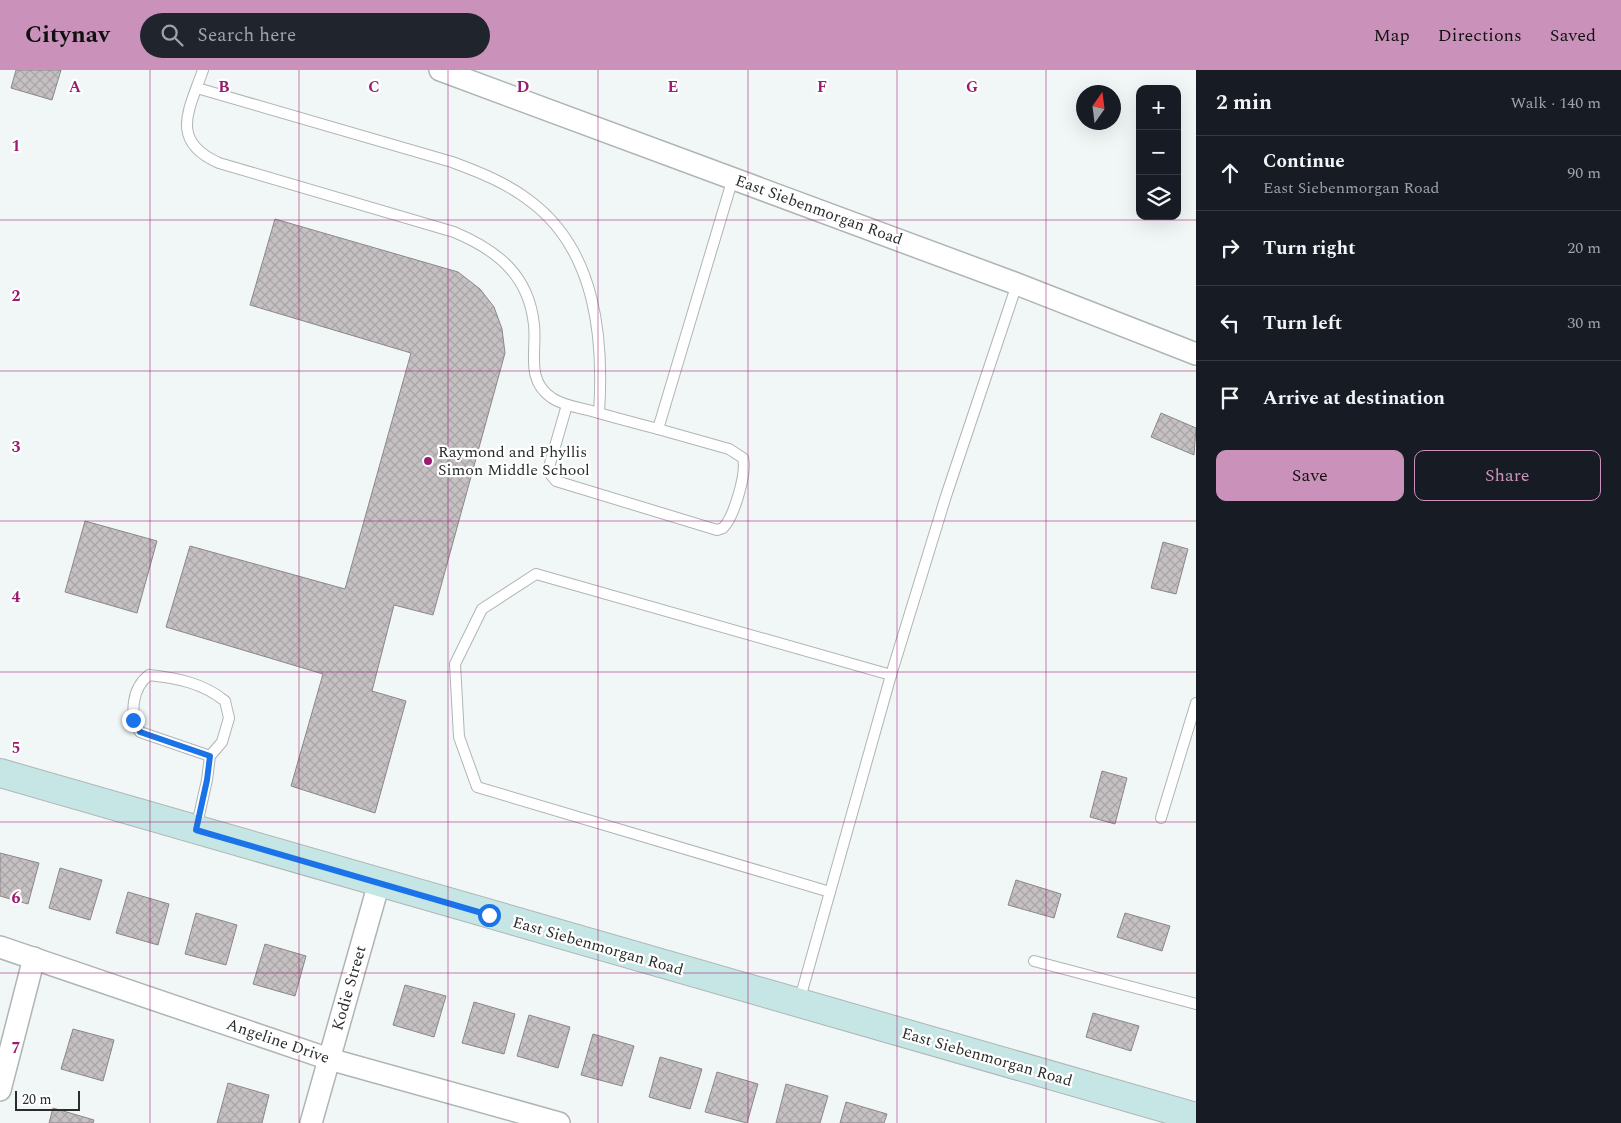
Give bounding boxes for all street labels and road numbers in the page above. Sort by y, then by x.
street label: East Siebenmorgan Road [732,169,906,251]
street label: East Siebenmorgan Road [510,910,686,982]
street label: Kodie Street [325,942,373,1033]
street label: Angeline Drive [223,1012,333,1070]
street label: East Siebenmorgan Road [899,1021,1075,1093]

